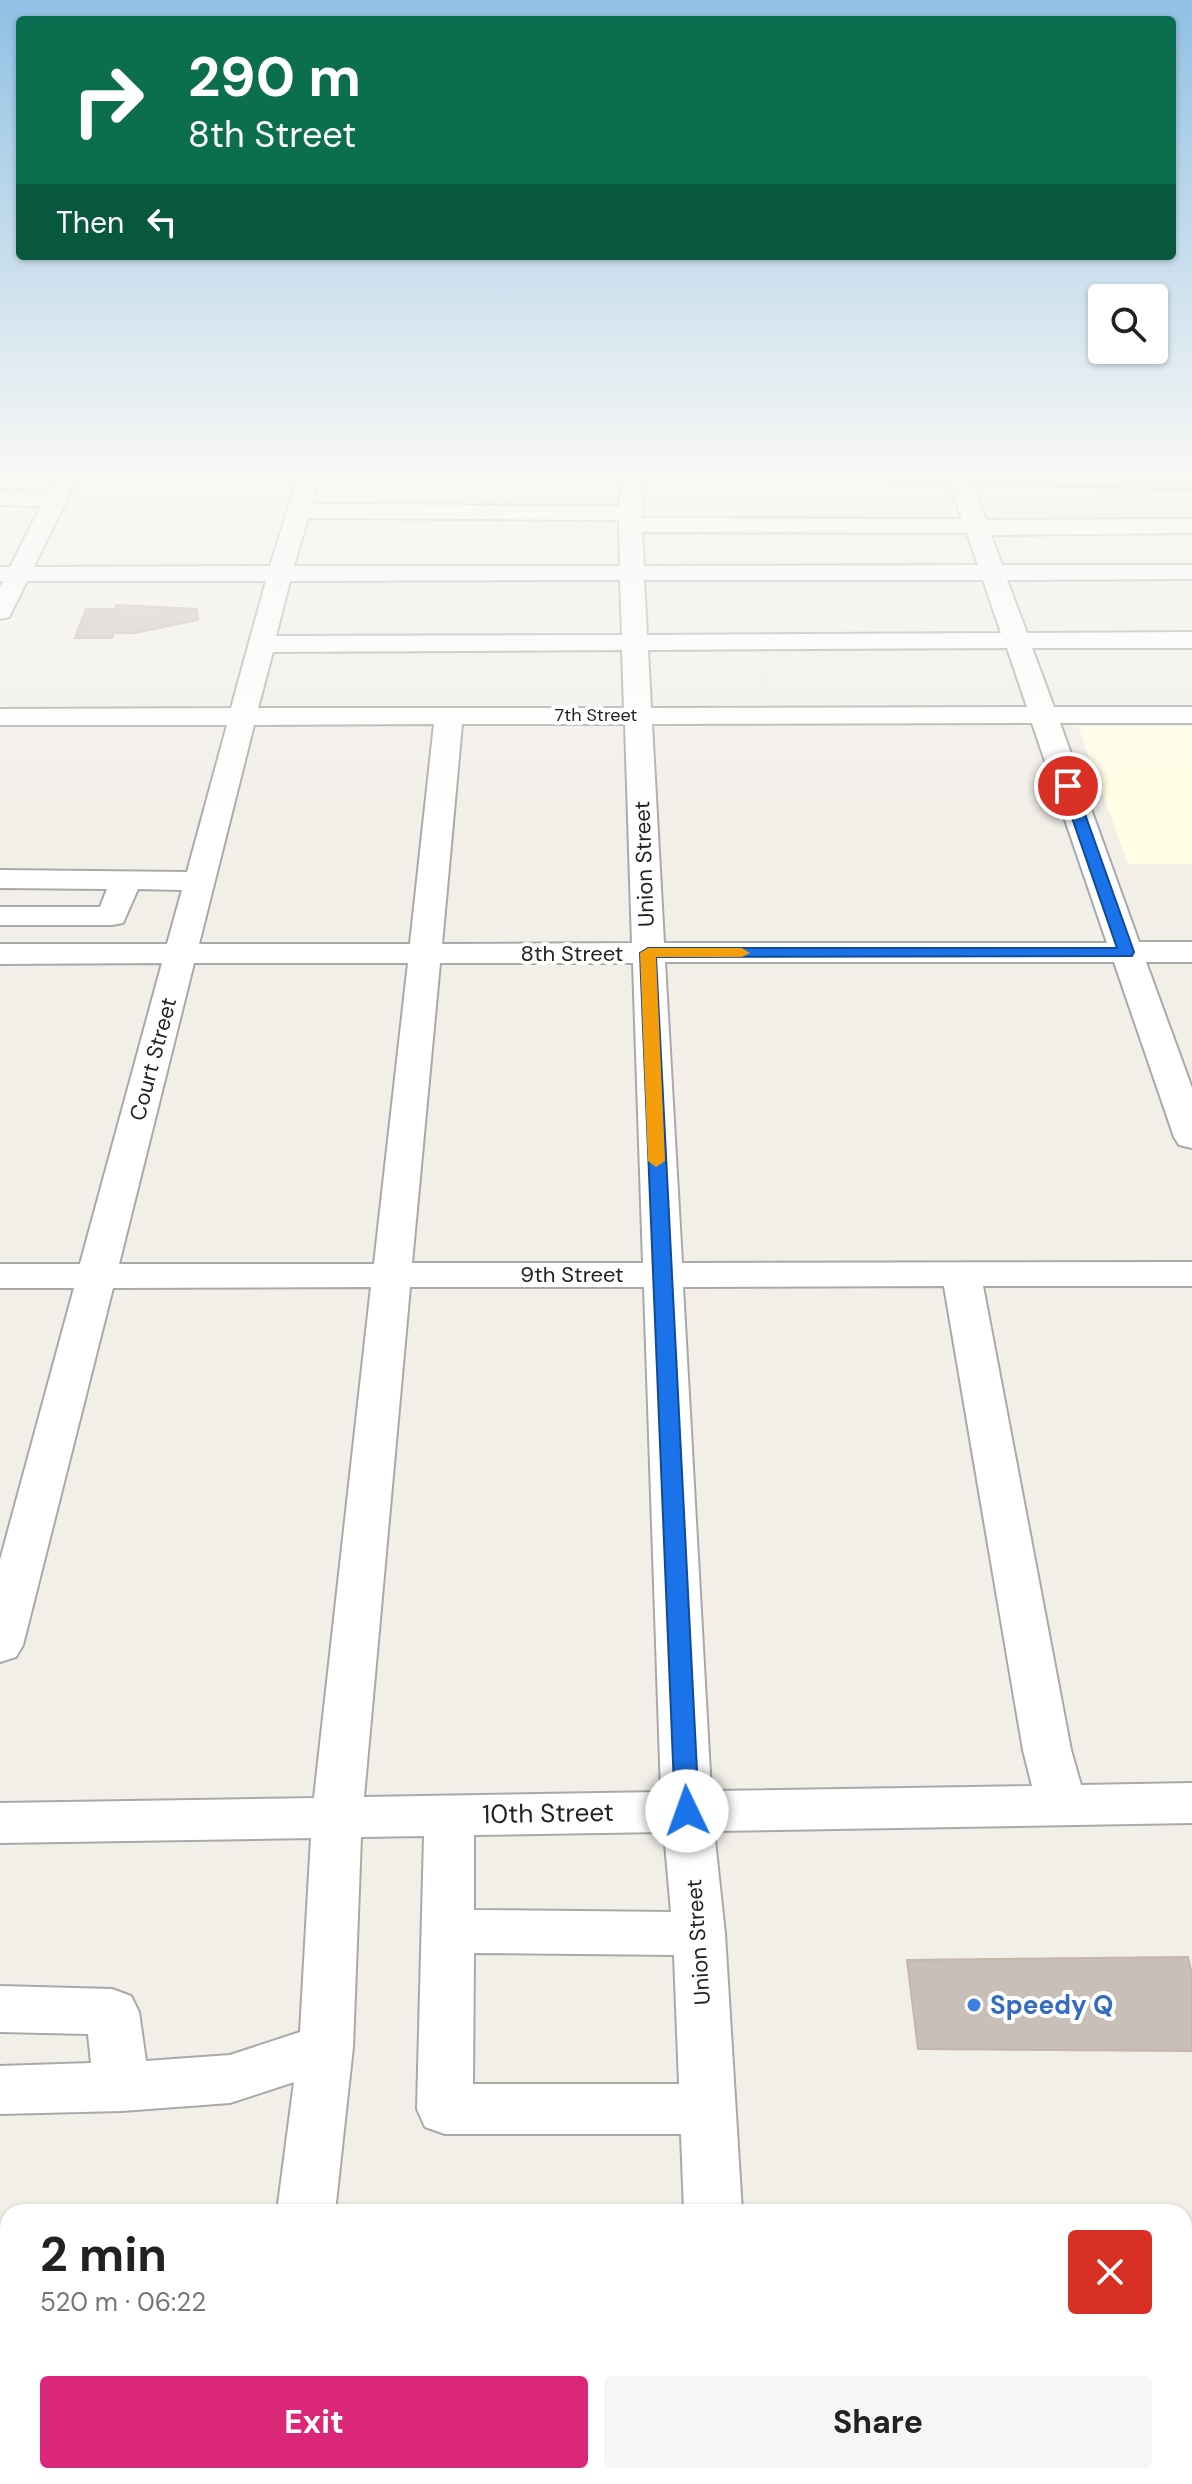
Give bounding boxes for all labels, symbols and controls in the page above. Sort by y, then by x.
text: 290 m [188,40,361,113]
icon: right [56,48,160,152]
text: 8th Street [188,111,356,158]
icon: left [140,200,184,244]
text: Then [56,203,124,242]
map controls [1088,284,1168,364]
button: search [1088,284,1168,364]
street label: 7th Street [555,703,637,727]
pin [1034,752,1102,820]
icon: arrive [1046,764,1090,808]
street label: Union Street [627,800,661,928]
street label: 8th Street [521,939,623,968]
street label: Court Street [123,994,183,1124]
street label: 9th Street [520,1260,624,1289]
position arrow [645,1769,729,1853]
street label: 10th Street [482,1795,614,1831]
street label: Union Street [679,1878,717,2006]
place label: Speedy Q [990,1988,1113,2022]
marker: Speedy Q [965,1996,983,2014]
text: 2 min [40,2223,167,2286]
button: close [1068,2230,1152,2314]
text: 520 m · 06:22 [40,2285,206,2319]
button: Exit [40,2376,588,2468]
button: Share [604,2376,1152,2468]

